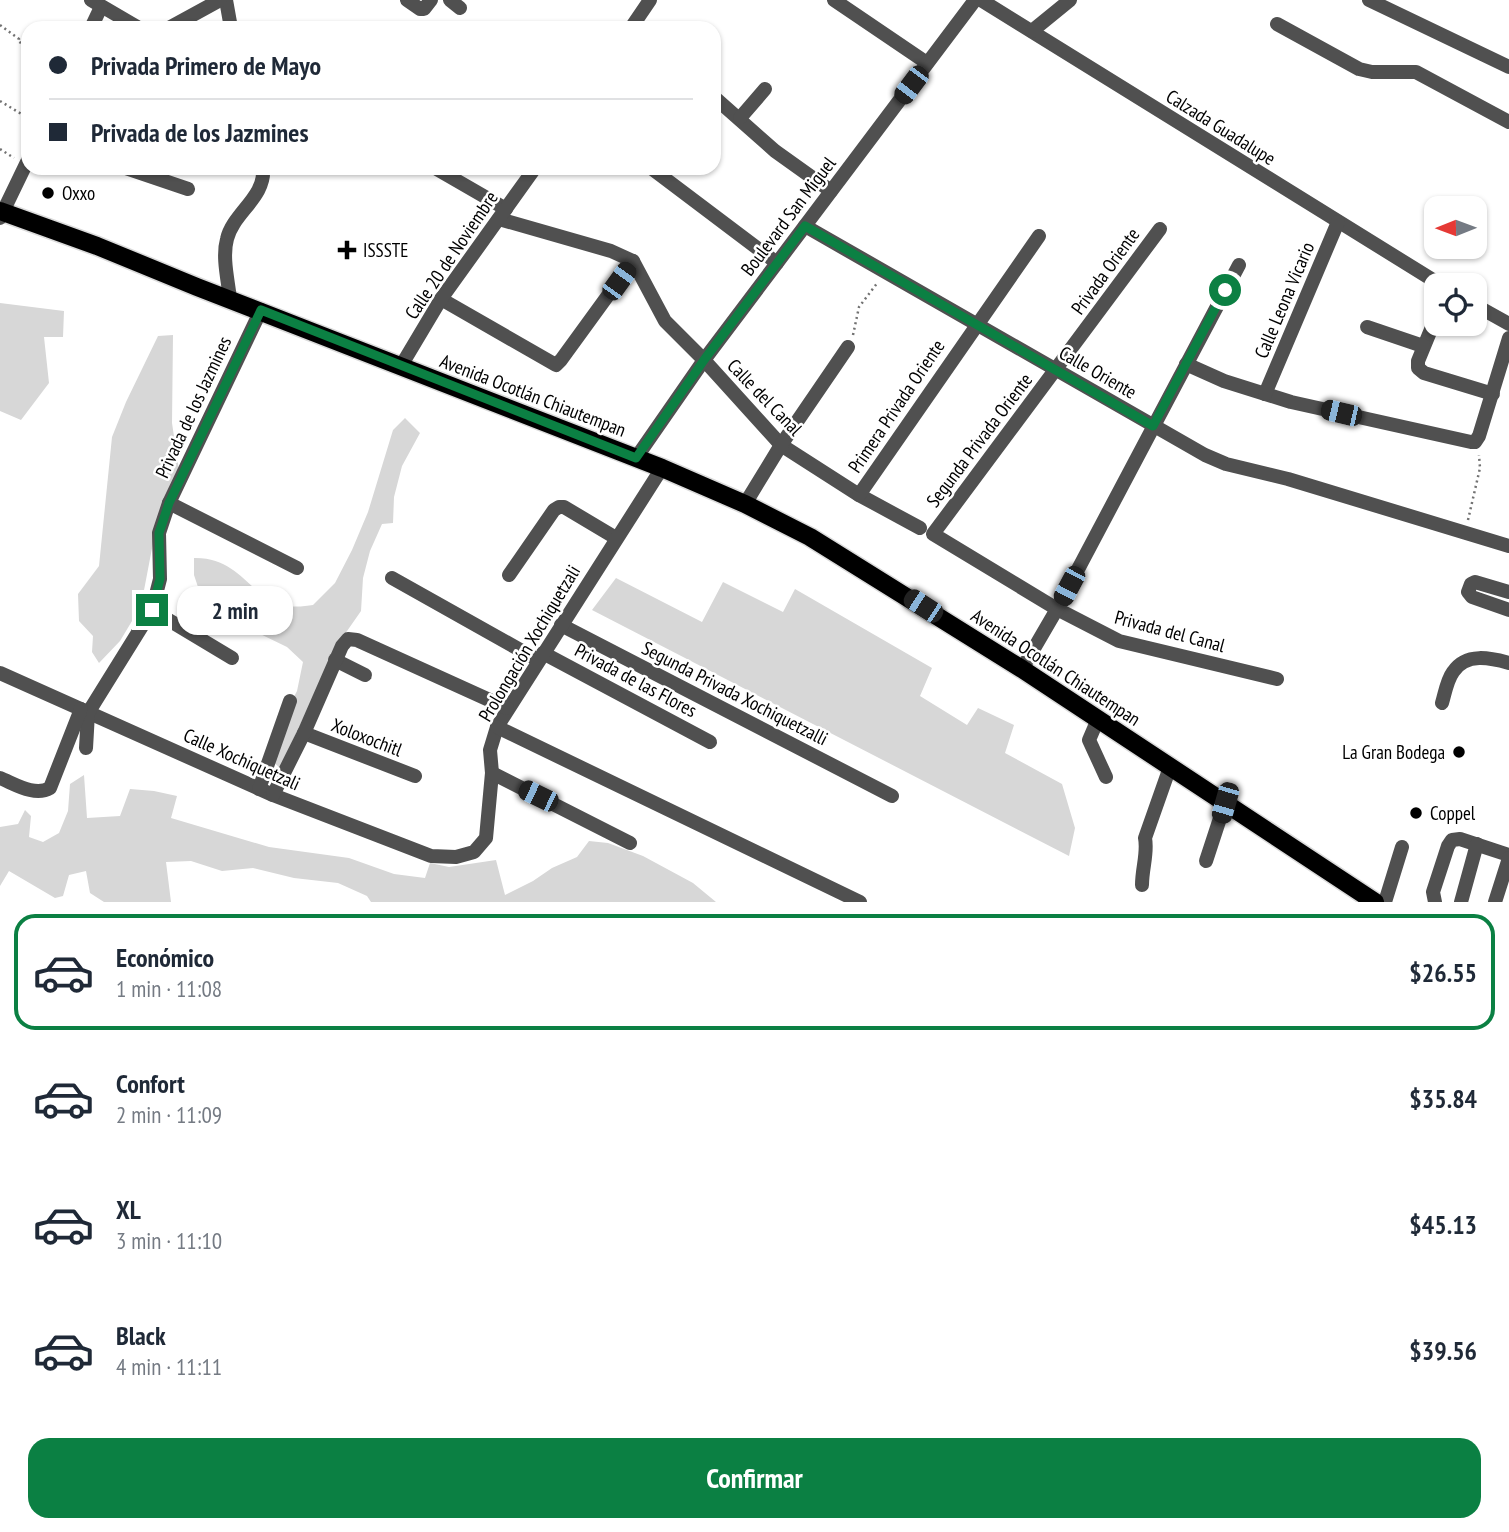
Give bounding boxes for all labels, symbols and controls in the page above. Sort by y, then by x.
text: Privada Primero de Mayo [91,49,321,82]
car [890,62,933,108]
street label: Calzada Guadalupe [1162,84,1280,170]
text: Privada de los Jazmines [91,116,309,149]
street label: Boulevard San Miguel [735,151,841,280]
place label: Oxxo [62,181,95,205]
marker: Oxxo [40,185,56,201]
street label: Calle 20 de Noviembre [399,186,503,324]
north arrow [1424,196,1488,259]
map controls [1424,196,1487,336]
street label: Privada Oriente [1066,223,1145,319]
place label: ISSSTE [363,238,408,262]
street label: Calle Leona Vicario [1249,238,1319,362]
marker: ISSSTE [337,240,357,260]
car [599,258,640,304]
button: locate [1424,273,1487,336]
route start [1209,274,1241,306]
street label: Privada de los Jazmines [150,332,236,482]
street label: Primera Privada Oriente [843,335,950,477]
street label: Calle Oriente [1055,340,1141,404]
street label: Avenida Ocotlán Chiautempan [437,348,629,442]
street label: Calle del Canal [722,354,808,441]
street label: Segunda Privada Oriente [921,368,1037,512]
car [1319,398,1364,428]
street label: Prolongación Xochiquetzali [473,561,585,725]
car [1050,563,1089,609]
callout: 2 min [176,586,292,634]
car [900,586,947,626]
route end [136,594,168,626]
text: 2 min [212,596,258,625]
street label: Avenida Ocotlán Chiautempan [967,603,1145,731]
street label: Privada del Canal [1112,605,1228,657]
street label: Segunda Privada Xochiquetzalli [638,636,832,750]
street label: Privada de las Flores [571,638,701,722]
street label: Xoloxochitl [328,713,406,762]
street label: Calle Xochiquetzali [180,723,304,795]
place label: La Gran Bodega [1342,740,1445,764]
marker: La Gran Bodega [1451,744,1467,760]
car [515,777,562,815]
car [1210,780,1241,826]
place label: Coppel [1430,801,1476,825]
marker: Coppel [1408,805,1424,821]
icon: car [32,941,95,1004]
text: Económico [116,941,214,974]
text: $26.55 [1409,956,1477,989]
text: 1 min · 11:08 [116,974,222,1003]
icon: car [32,1067,95,1130]
text: Confort [116,1067,185,1100]
text: $35.84 [1409,1082,1477,1115]
text: 2 min · 11:09 [116,1100,222,1129]
icon: car [32,1193,95,1256]
text: XL [116,1193,141,1226]
text: $45.13 [1409,1208,1477,1241]
text: 3 min · 11:10 [116,1226,222,1255]
icon: car [32,1319,95,1382]
text: Black [116,1319,166,1352]
text: $39.56 [1409,1334,1477,1367]
text: 4 min · 11:11 [116,1352,222,1381]
button: Confirmar [28,1438,1481,1518]

